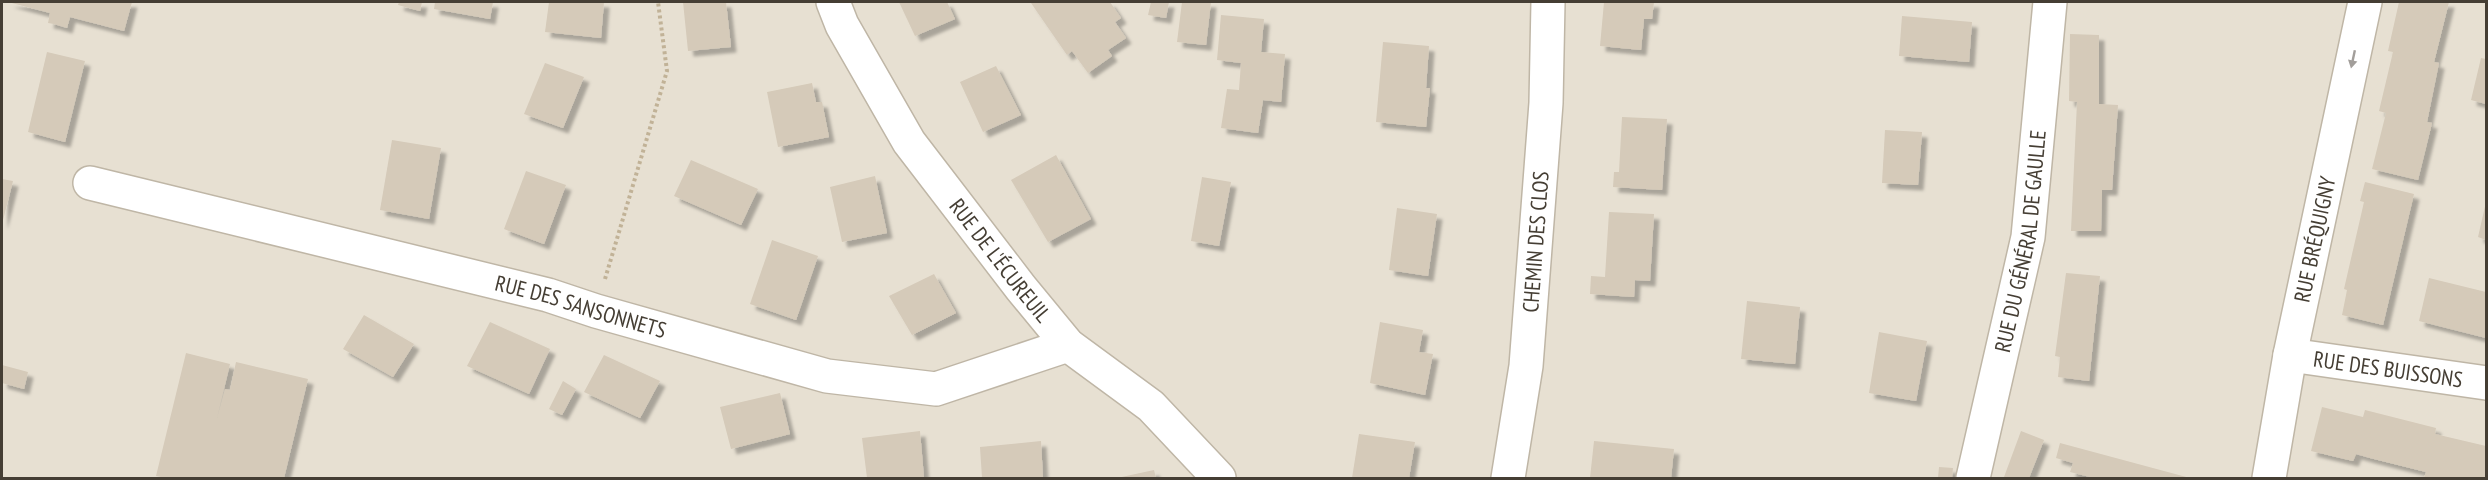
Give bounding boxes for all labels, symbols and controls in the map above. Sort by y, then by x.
one-way arrow [2347,49,2357,68]
street label: RUE DU GÉNÉRAL DE GAULLE [1988,129,2052,355]
street label: CHEMIN DES CLOS [1516,170,1555,313]
street label: RUE BRÉQUIGNY [2288,174,2342,305]
street label: RUE DE L'ÉCUREUIL [943,193,1057,328]
street label: RUE DES SANSONNETS [492,269,669,344]
street label: RUE DES BUISSONS [2312,345,2464,393]

